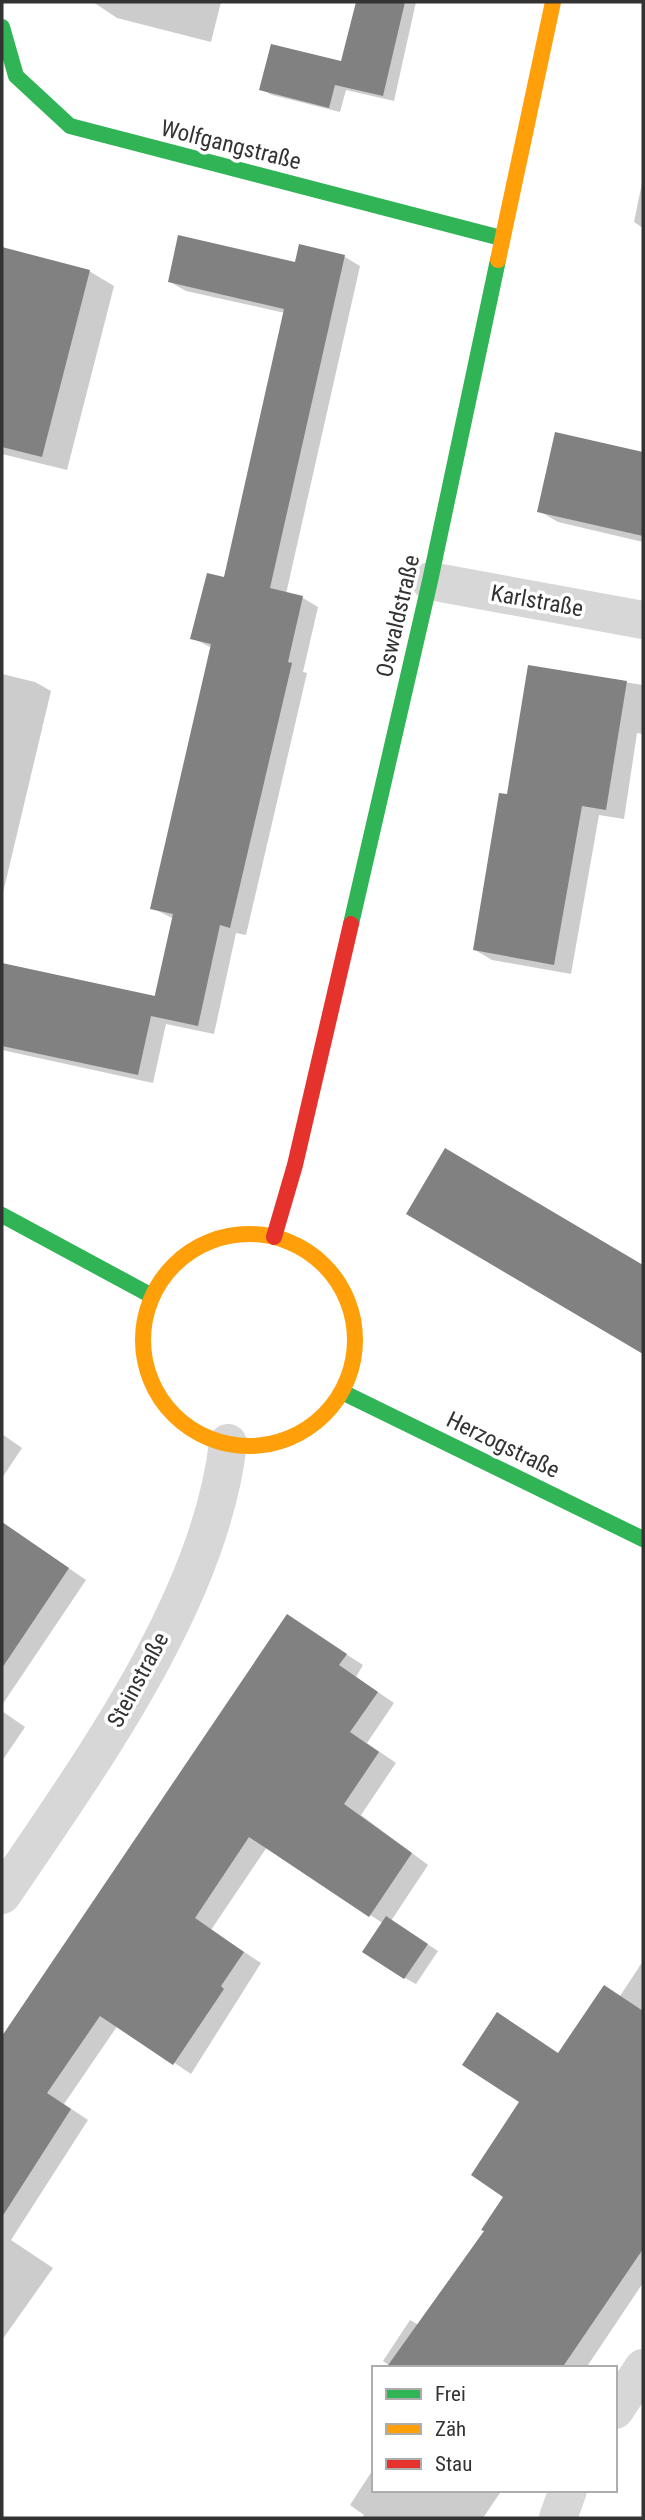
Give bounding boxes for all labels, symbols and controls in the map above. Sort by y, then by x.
street label: Wolfgangstraße [158,115,304,175]
street label: Oswaldstraße [371,552,425,680]
street label: Karlstraße [489,580,585,622]
street label: Herzogstraße [442,1406,564,1484]
street label: Steinstraße [102,1628,174,1732]
legend [372,2366,617,2492]
text: Frei [435,2382,466,2406]
text: Zäh [435,2417,466,2441]
text: Stau [435,2452,472,2476]

